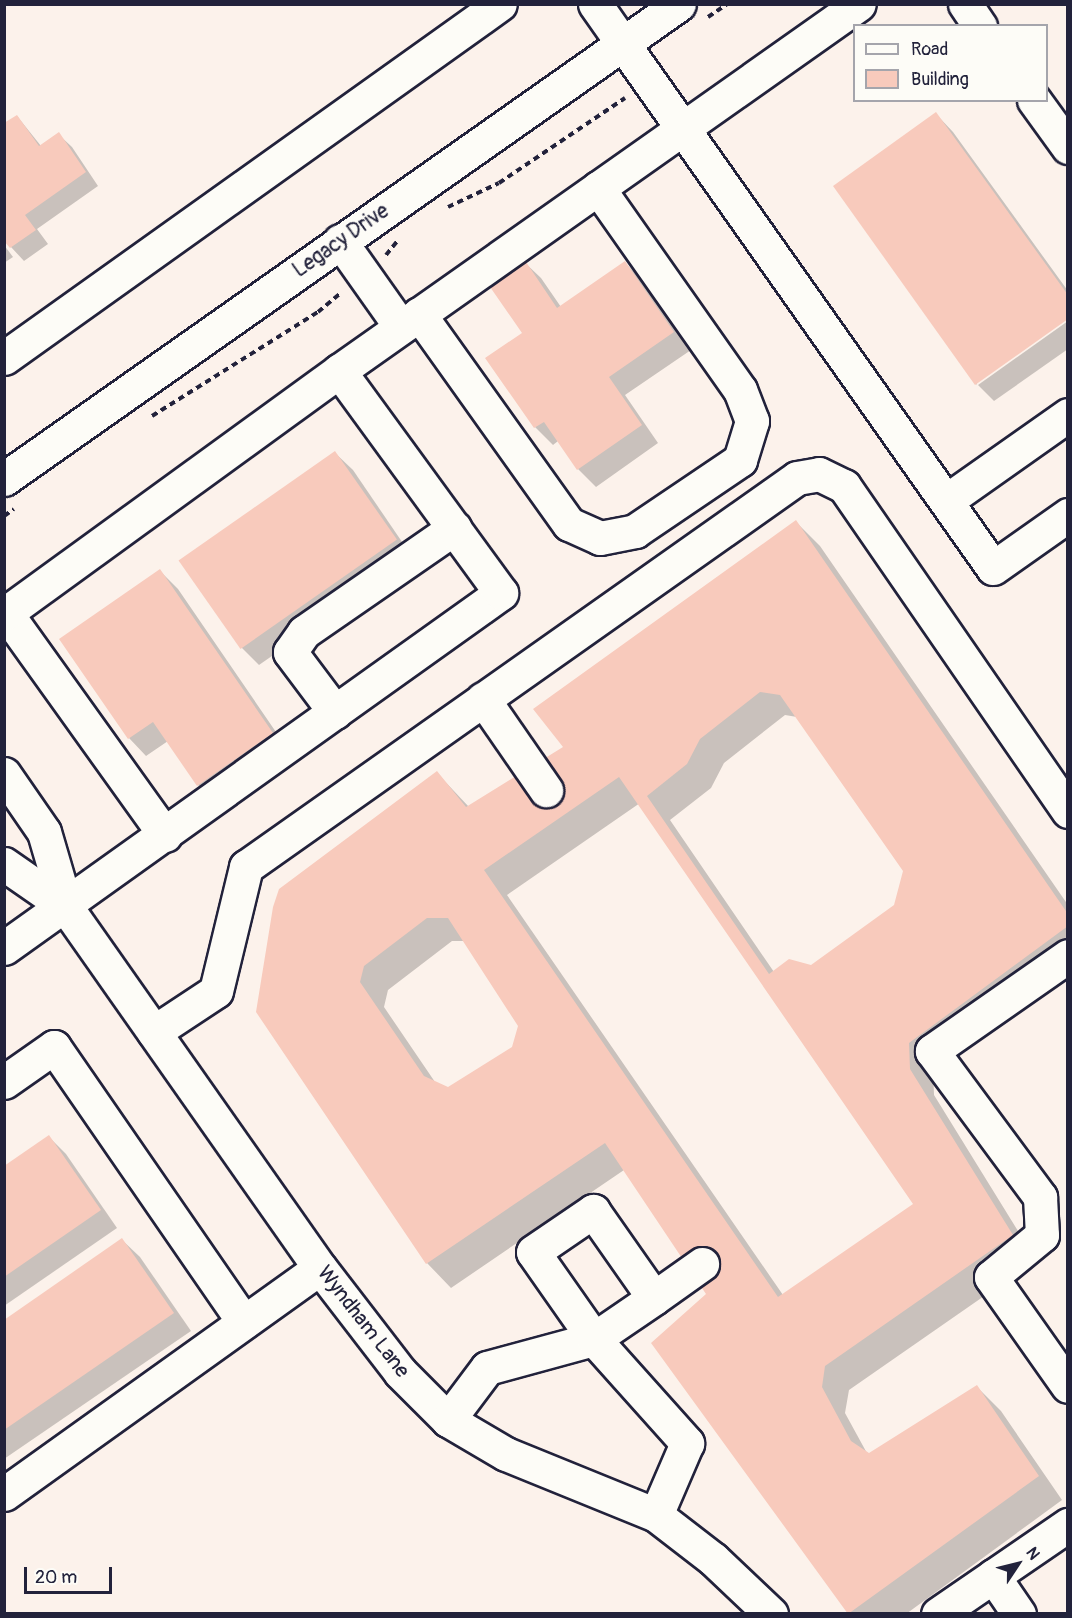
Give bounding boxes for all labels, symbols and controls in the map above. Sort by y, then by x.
legend [853,24,1048,102]
text: Road [911,38,948,61]
text: Building [911,68,969,91]
street label: Legacy Drive [288,199,394,283]
street label: Wyndham Lane [311,1261,415,1383]
north arrow [988,1534,1048,1594]
text: N [1021,1543,1044,1564]
scale bar [27,1555,116,1593]
text: 20 m [35,1566,77,1589]

